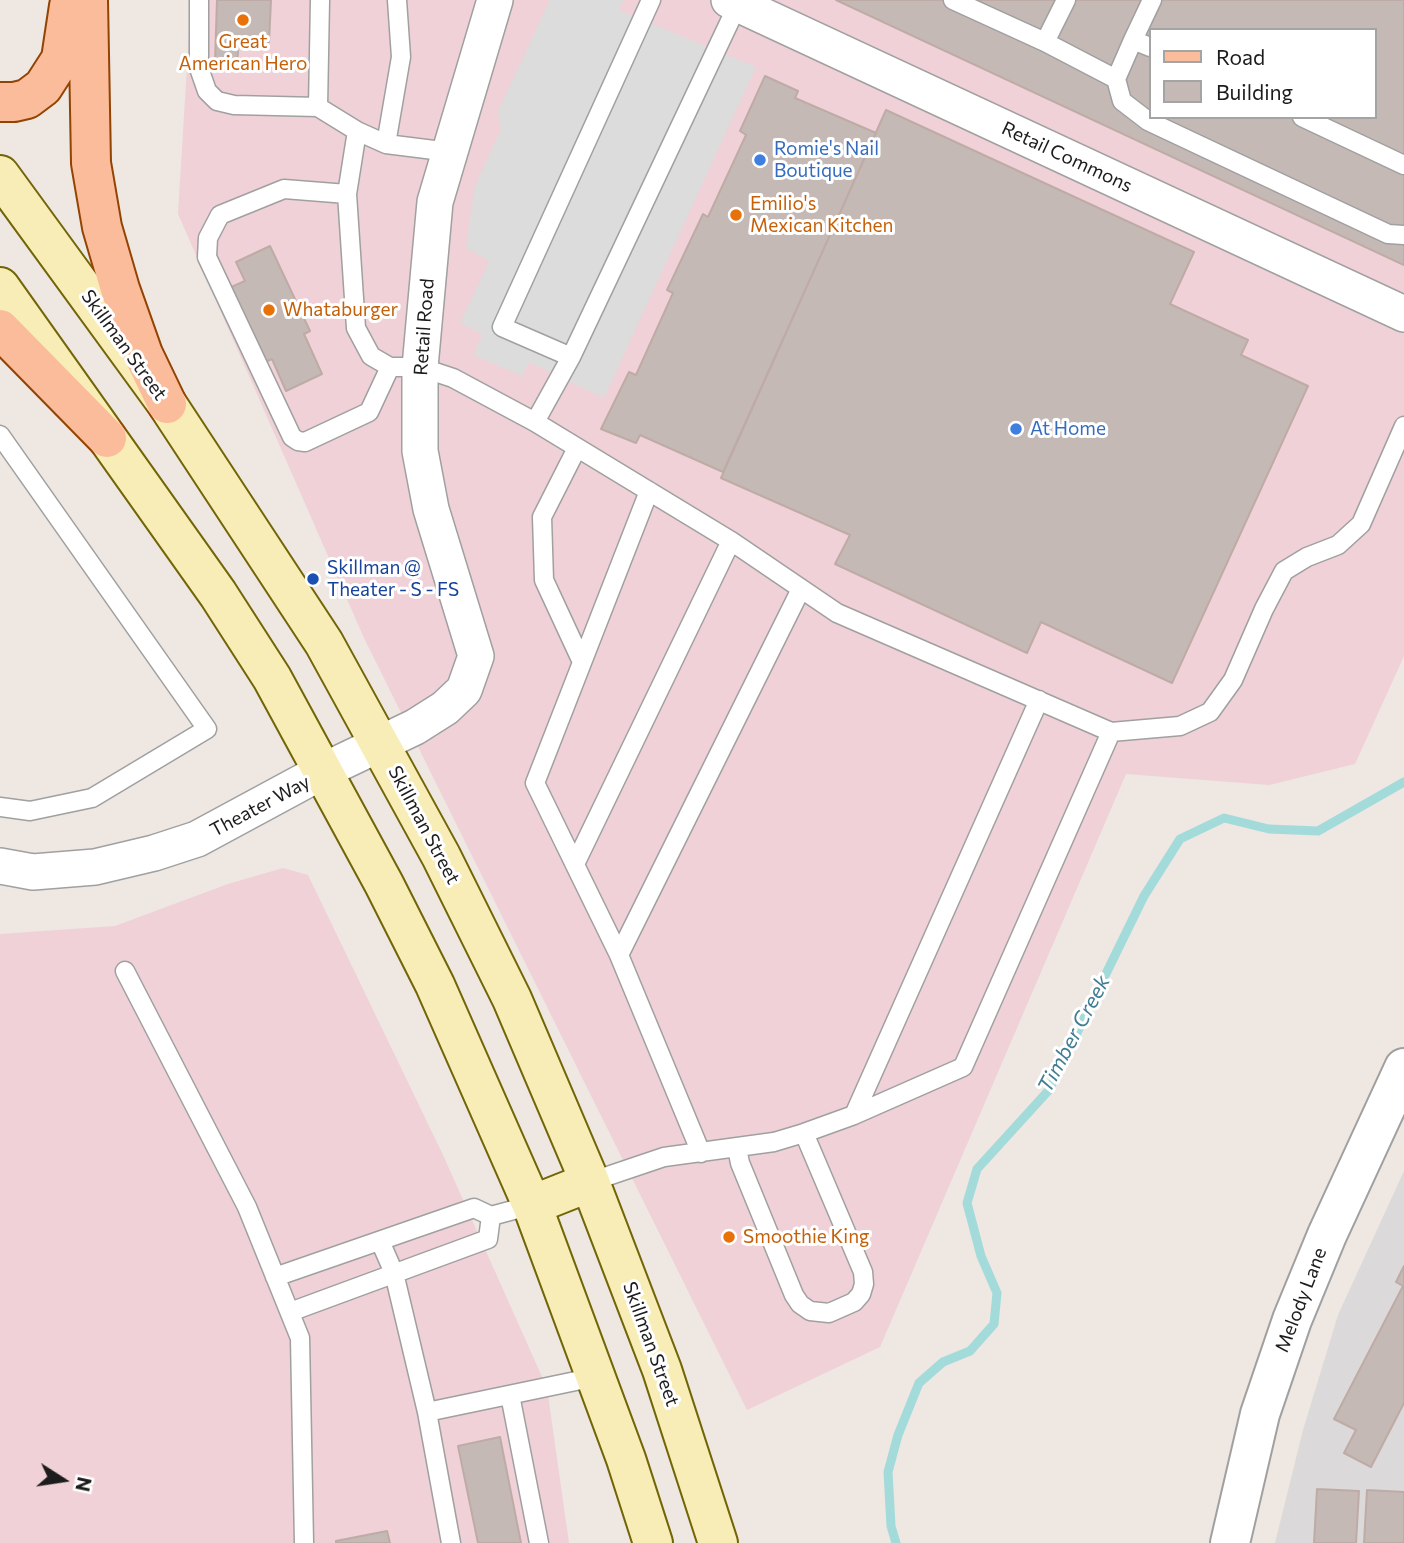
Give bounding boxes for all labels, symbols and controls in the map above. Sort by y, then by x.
marker: Great American Hero [235,12,251,28]
legend [1148,28,1376,119]
place label: Great American Hero [179,31,307,75]
text: Road [1216,44,1265,69]
text: Building [1216,79,1293,104]
street label: Retail Commons [998,117,1136,197]
place label: Romie's Nail Boutique [774,138,879,182]
marker: Romie's Nail Boutique [752,152,768,168]
place label: Emilio's Mexican Kitchen [750,193,893,237]
marker: Emilio's Mexican Kitchen [728,207,744,223]
street label: Retail Road [409,278,439,376]
street label: Skillman Street [76,285,172,405]
place label: Whataburger [283,299,398,321]
marker: Whataburger [261,302,277,318]
place label: At Home [1030,418,1106,440]
marker: At Home [1008,421,1024,437]
place label: Skillman @ Theater - S - FS [327,557,459,601]
marker: Skillman @ Theater - S - FS [305,571,321,587]
street label: Skillman Street [383,762,465,888]
street label: Theater Way [206,770,314,842]
water label: Timber Creek [1033,971,1115,1097]
place label: Smoothie King [743,1226,869,1248]
marker: Smoothie King [721,1229,737,1245]
street label: Melody Lane [1271,1244,1331,1356]
street label: Skillman Street [618,1279,684,1409]
north arrow [28,1445,98,1515]
text: N [71,1475,97,1494]

